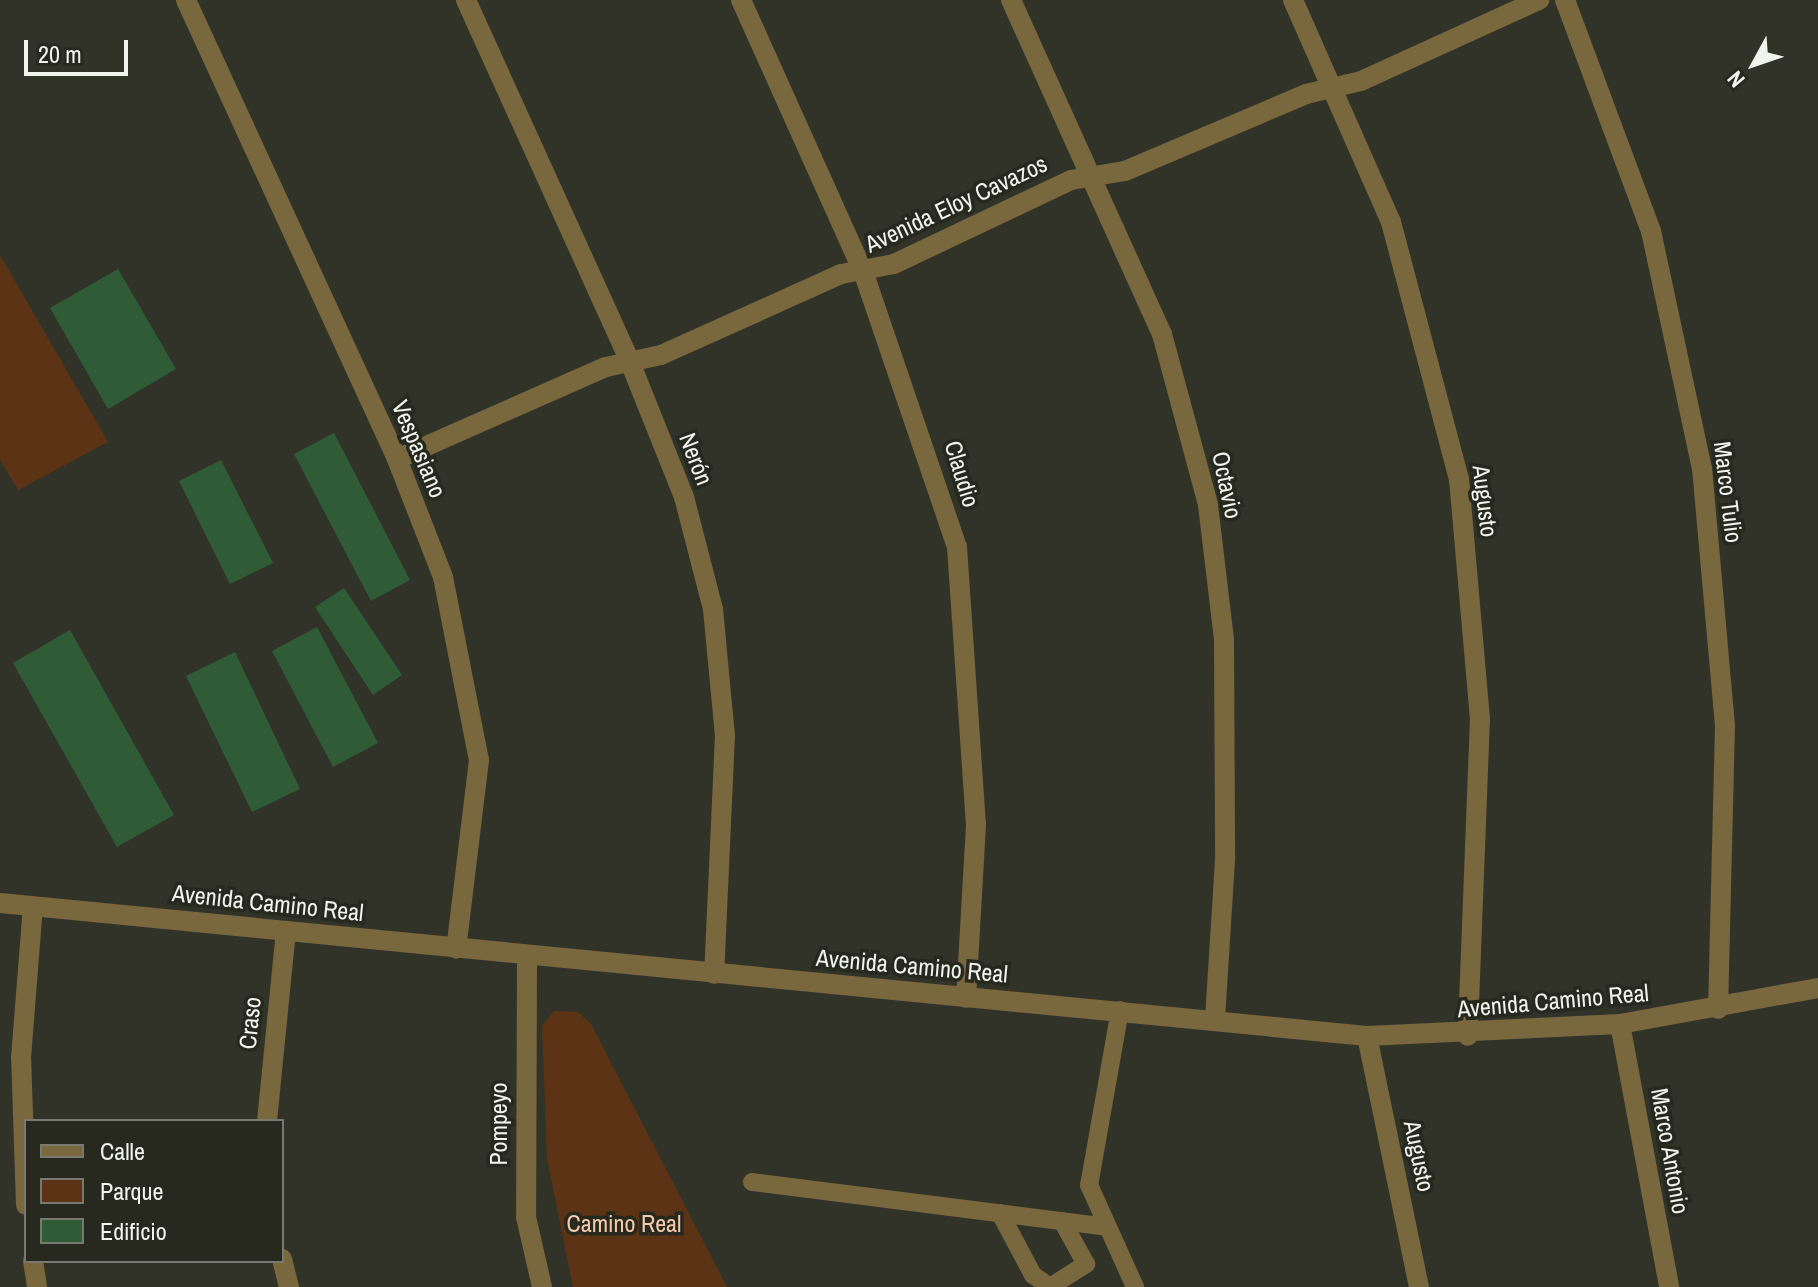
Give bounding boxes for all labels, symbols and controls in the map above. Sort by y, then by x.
scale bar [28,24,132,74]
north arrow [1714,24,1794,104]
text: 20 m [38,38,82,70]
text: N [1720,65,1751,94]
street label: Avenida Eloy Cavazos [860,149,1052,259]
street label: Vespasiano [386,396,452,502]
street label: Nerón [673,429,719,489]
street label: Claudio [938,437,986,511]
street label: Marco Tulio [1707,440,1749,544]
street label: Octavio [1206,449,1248,521]
street label: Augusto [1466,463,1504,539]
street label: Avenida Camino Real [171,879,365,927]
street label: Avenida Camino Real [815,943,1009,989]
street label: Avenida Camino Real [1456,978,1650,1024]
street label: Craso [233,995,267,1051]
street label: Pompeyo [485,1082,513,1166]
street label: Marco Antonio [1645,1085,1695,1217]
street label: Augusto [1397,1118,1441,1194]
legend [24,1119,284,1263]
text: Calle [100,1135,145,1167]
text: Parque [100,1175,163,1207]
park label: Camino Real [567,1210,681,1238]
text: Edificio [100,1215,167,1247]

